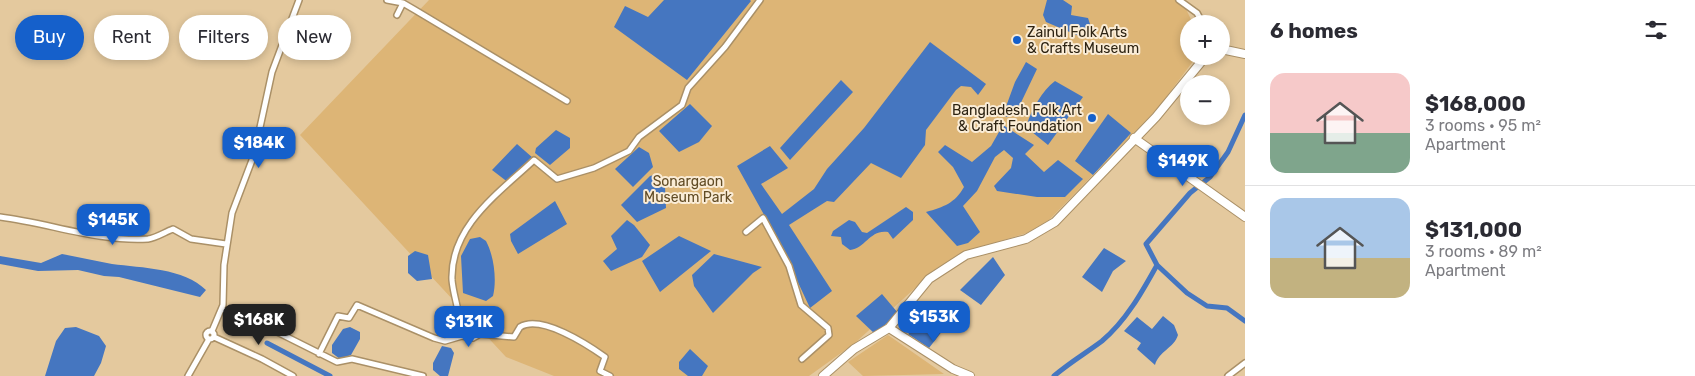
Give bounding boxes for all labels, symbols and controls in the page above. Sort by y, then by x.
chip: Buy [15,15,84,60]
chip: Rent [94,15,169,60]
chip: Filters [179,15,268,60]
chip: New [278,15,351,60]
map controls [1180,15,1230,125]
button: + [1180,15,1230,65]
icon: filters [1642,16,1670,44]
text: 6 homes [1270,18,1358,43]
place label: Zainul Folk Arts & Crafts Museum [1027,24,1139,57]
marker: Zainul Folk Arts & Crafts Museum [1011,34,1023,46]
button: − [1180,75,1230,125]
text: $168,000 [1425,91,1526,116]
icon: home [1310,93,1370,153]
place label: Bangladesh Folk Art & Craft Foundation [952,102,1083,135]
marker: Bangladesh Folk Art & Craft Foundation [1086,112,1098,124]
text: 3 rooms · 95 m² [1425,116,1541,135]
pin: $184K [224,126,294,169]
text: $184K [233,133,285,152]
text: Apartment [1425,135,1505,154]
pin: $149K [1148,144,1218,187]
text: $149K [1158,151,1208,170]
park label: Sonargaon Museum Park [644,173,733,206]
pin: $145K [78,204,148,246]
text: $145K [88,210,138,229]
text: $131,000 [1425,217,1522,242]
icon: home [1310,218,1370,278]
text: 3 rooms · 89 m² [1425,242,1542,261]
text: Apartment [1425,261,1505,280]
pin: $153K [899,300,969,343]
pin: $168K [224,304,294,346]
pin: $131K [434,306,504,348]
text: $153K [909,307,959,326]
text: $168K [234,310,284,329]
text: $131K [445,312,493,331]

